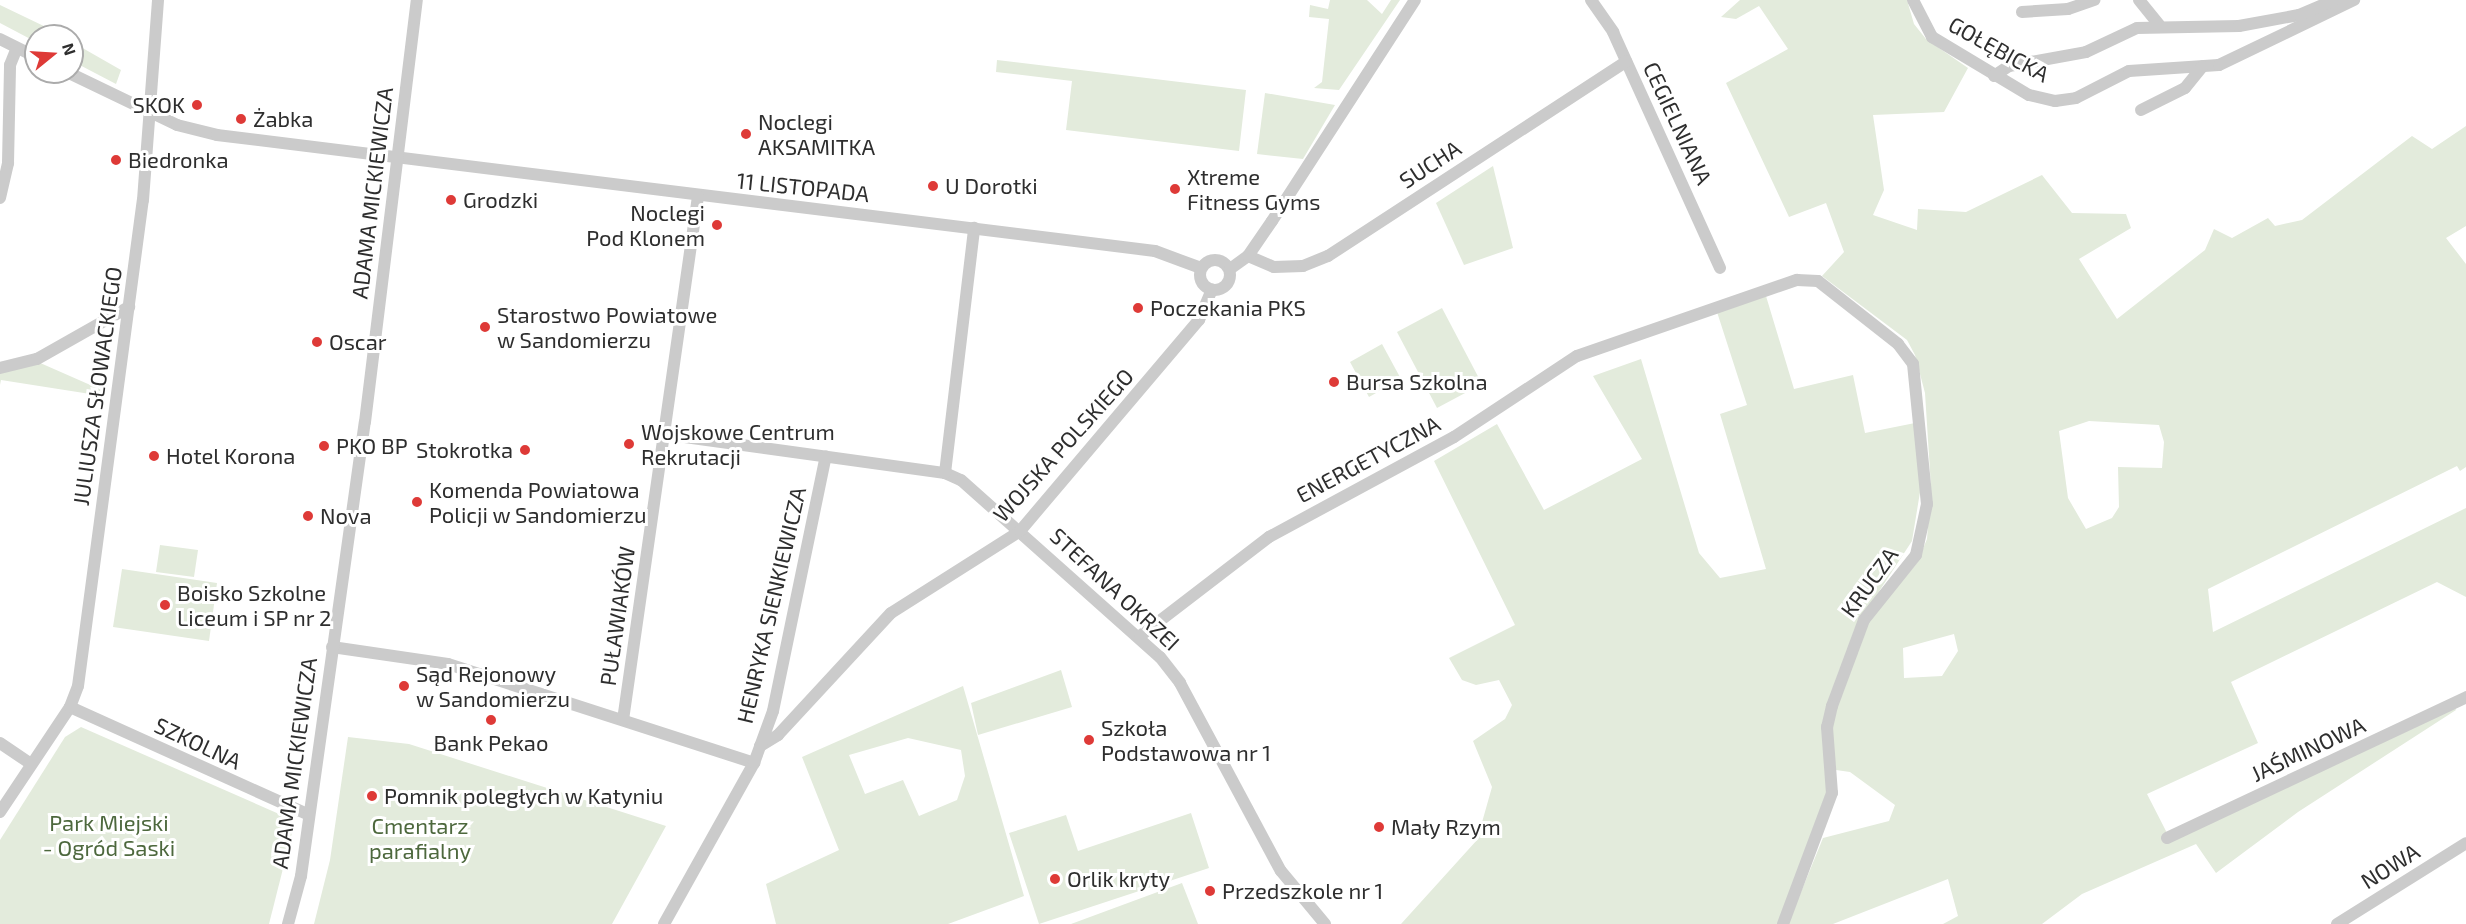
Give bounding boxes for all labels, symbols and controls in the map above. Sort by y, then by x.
street label: GOŁĘBICKA [1944,11,2054,87]
north arrow [24,24,84,84]
text: N [59,40,81,57]
street label: CEGIELNIANA [1638,58,1718,188]
street label: ADAMA MICKIEWICZA [346,85,398,301]
place label: SKOK [132,92,185,118]
marker: SKOK [190,98,204,112]
place label: Żabka [253,106,313,132]
place label: Noclegi AKSAMITKA [758,108,875,160]
marker: Żabka [234,112,248,126]
marker: Noclegi AKSAMITKA [739,127,753,141]
street label: SUCHA [1394,134,1466,194]
place label: Biedronka [128,147,229,173]
marker: Biedronka [109,153,123,167]
place label: Xtreme Fitness Gyms [1187,163,1320,214]
street label: 11 LISTOPADA [735,167,871,207]
place label: U Dorotki [945,173,1038,199]
marker: U Dorotki [926,179,940,193]
marker: Xtreme Fitness Gyms [1168,182,1182,196]
place label: Grodzki [463,187,538,213]
marker: Grodzki [444,193,458,207]
place label: Noclegi Pod Klonem [586,199,705,250]
marker: Noclegi Pod Klonem [710,218,724,232]
street label: JULIUSZA SŁOWACKIEGO [67,265,127,507]
place label: Poczekania PKS [1150,295,1306,321]
place label: Starostwo Powiatowe w Sandomierzu [497,301,717,352]
marker: Poczekania PKS [1131,301,1145,315]
marker: Starostwo Powiatowe w Sandomierzu [478,320,492,334]
place label: Oscar [329,329,387,355]
marker: Oscar [310,335,324,349]
street label: WOJSKA POLSKIEGO [987,363,1139,527]
place label: Bursa Szkolna [1346,369,1487,395]
marker: Bursa Szkolna [1327,375,1341,389]
street label: ENERGETYCZNA [1292,410,1444,508]
place label: Wojskowe Centrum Rekrutacji [641,418,835,470]
place label: PKO BP [336,433,408,459]
place label: Stokrotka [416,437,513,463]
marker: Wojskowe Centrum Rekrutacji [622,437,636,451]
marker: PKO BP [317,439,331,453]
place label: Hotel Korona [166,443,296,469]
marker: Stokrotka [518,443,532,457]
marker: Hotel Korona [147,449,161,463]
place label: Komenda Powiatowa Policji w Sandomierzu [429,476,647,528]
street label: HENRYKA SIENKIEWICZA [731,484,811,726]
marker: Komenda Powiatowa Policji w Sandomierzu [410,495,424,509]
place label: Nova [320,503,372,529]
marker: Nova [301,509,315,523]
street label: STEFANA OKRZEI [1045,522,1185,656]
street label: KRUCZA [1835,542,1903,622]
street label: PUŁAWIAKÓW [594,545,640,687]
place label: Boisko Szkolne Liceum i SP nr 2 [177,579,332,630]
marker: Boisko Szkolne Liceum i SP nr 2 [158,598,172,612]
street label: ADAMA MICKIEWICZA [266,655,322,871]
place label: Sąd Rejonowy w Sandomierzu [416,660,570,712]
marker: Sąd Rejonowy w Sandomierzu [397,679,411,693]
street label: SZKOLNA [151,711,245,775]
street label: JAŚMINOWA [2247,711,2369,787]
marker: Bank Pekao [484,713,498,727]
place label: Szkoła Podstawowa nr 1 [1101,714,1271,766]
place label: Bank Pekao [433,730,549,756]
marker: Szkoła Podstawowa nr 1 [1082,733,1096,747]
place label: Pomnik poległych w Katyniu [384,783,664,809]
marker: Pomnik poległych w Katyniu [365,789,379,803]
park label: Park Miejski - Ogród Saski [43,809,175,860]
park label: Cmentarz parafialny [369,812,471,864]
place label: Mały Rzym [1391,814,1501,840]
marker: Mały Rzym [1372,820,1386,834]
street label: NOWA [2356,838,2424,894]
place label: Orlik kryty [1067,866,1170,892]
marker: Orlik kryty [1048,872,1062,886]
place label: Przedszkole nr 1 [1222,878,1384,904]
marker: Przedszkole nr 1 [1203,884,1217,898]

